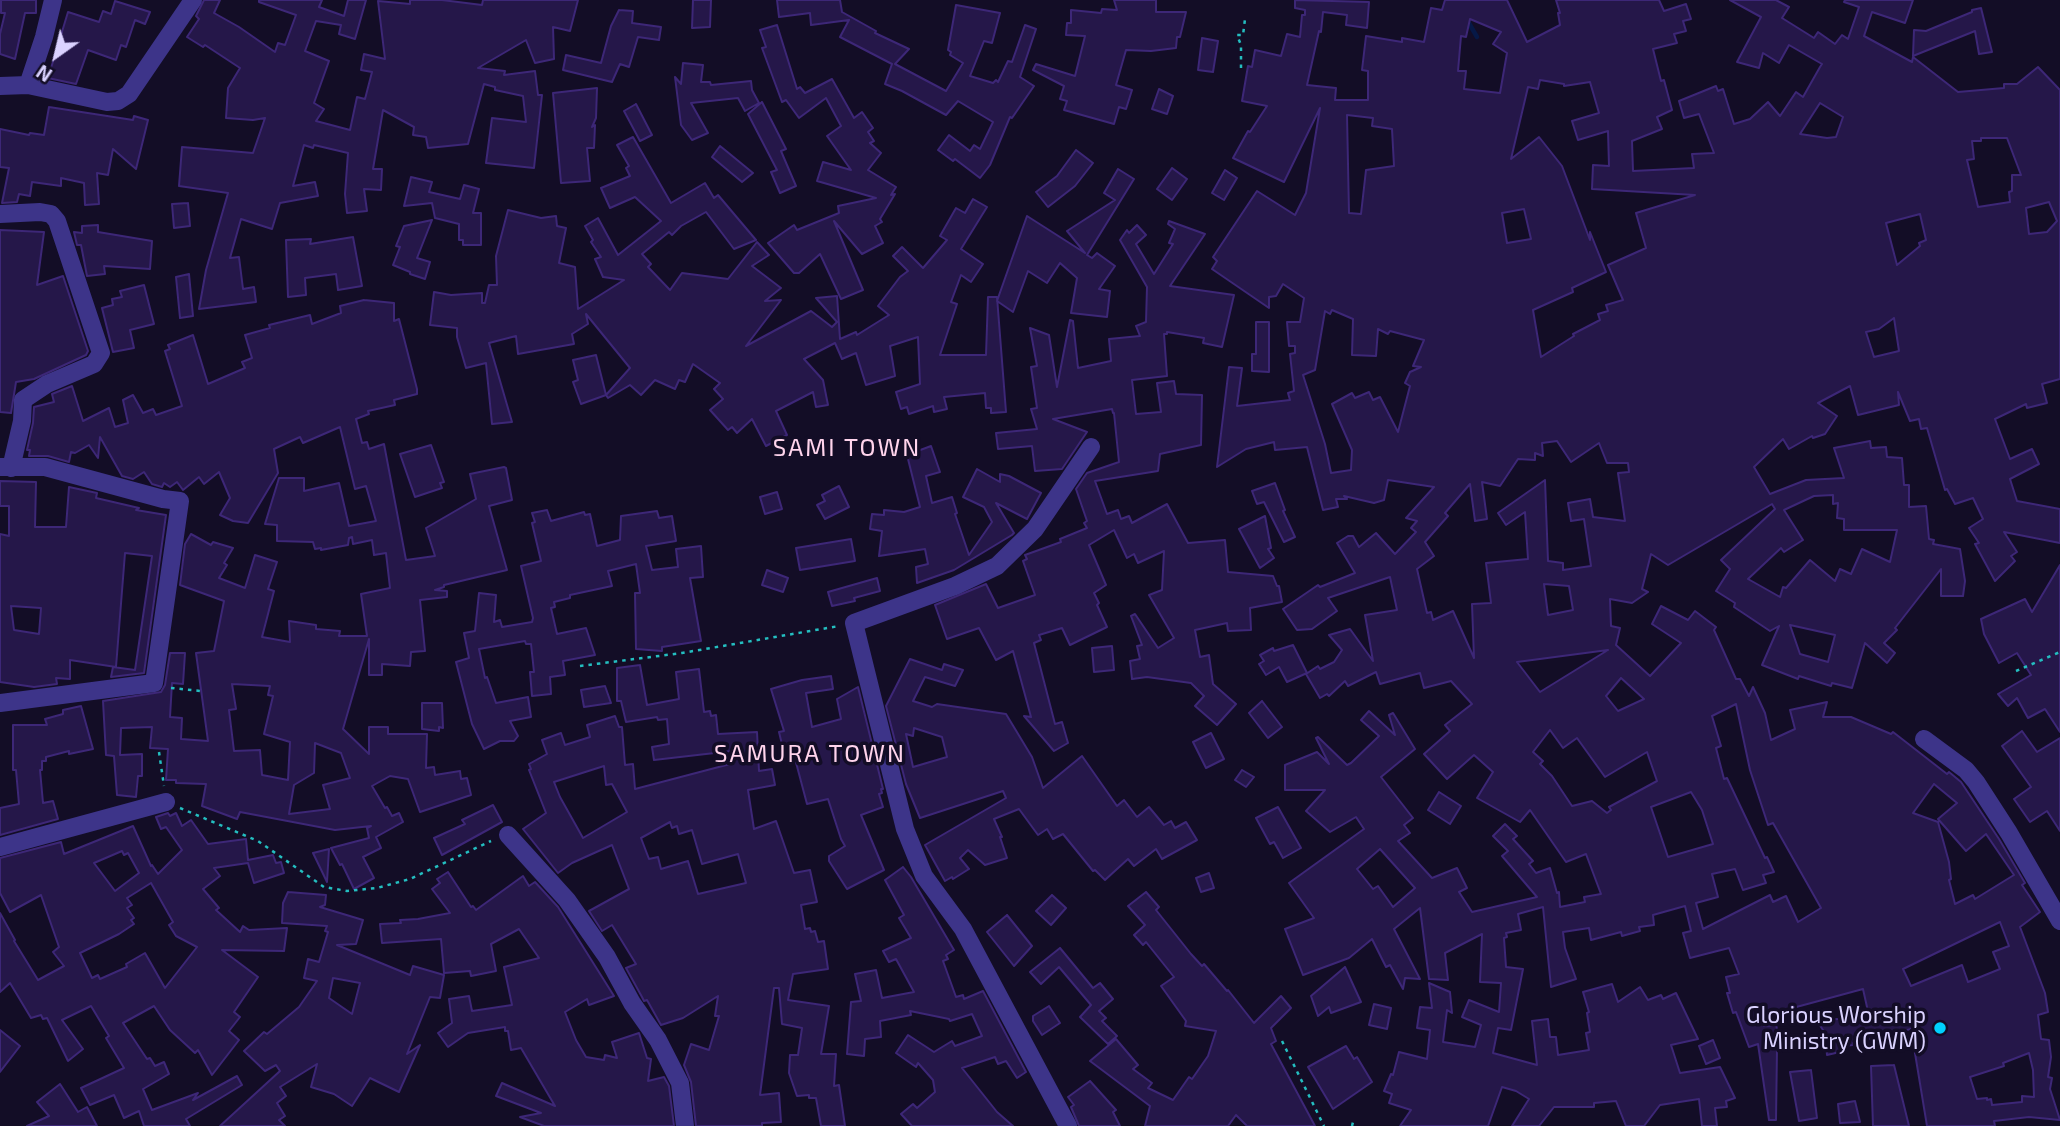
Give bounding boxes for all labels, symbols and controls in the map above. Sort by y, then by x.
north arrow [21,21,91,91]
text: N [32,60,56,87]
district label: SAMI TOWN [774,434,920,462]
district label: SAMURA TOWN [715,740,905,768]
place label: Glorious Worship Ministry (GWM) [1746,1001,1926,1055]
marker: Glorious Worship Ministry (GWM) [1932,1020,1948,1036]

